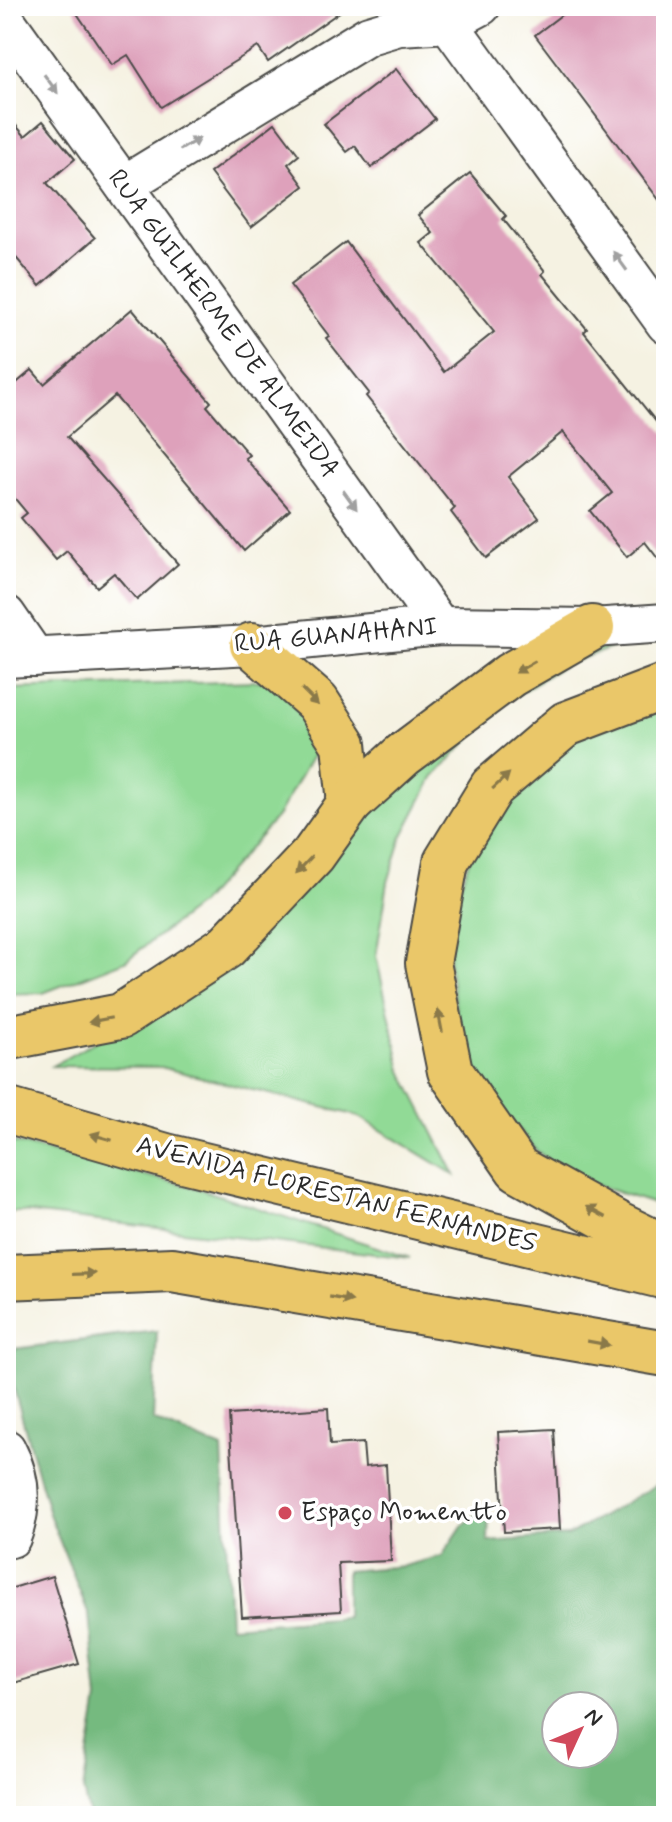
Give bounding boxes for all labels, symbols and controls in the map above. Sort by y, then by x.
one-way arrow [43,74,59,95]
one-way arrow [179,138,201,152]
street label: RUA GUILHERME DE ALMEIDA [99,163,347,485]
one-way arrow [613,250,629,271]
one-way arrow [342,490,357,511]
street label: RUA GUANAHANI [233,610,439,662]
one-way arrow [514,660,536,674]
one-way arrow [300,687,319,706]
one-way arrow [491,772,510,790]
one-way arrow [295,856,313,875]
one-way arrow [433,1008,446,1033]
one-way arrow [87,1015,112,1027]
street label: AVENIDA FLORESTAN FERNANDES [133,1129,540,1261]
one-way arrow [89,1130,113,1143]
one-way arrow [585,1206,608,1219]
one-way arrow [72,1267,97,1280]
one-way arrow [329,1293,354,1306]
one-way arrow [586,1337,611,1349]
place label: Espaço Momentto [301,1496,507,1530]
marker: Espaço Momentto [276,1504,294,1522]
north arrow [540,1690,620,1770]
text: N [578,1702,608,1732]

